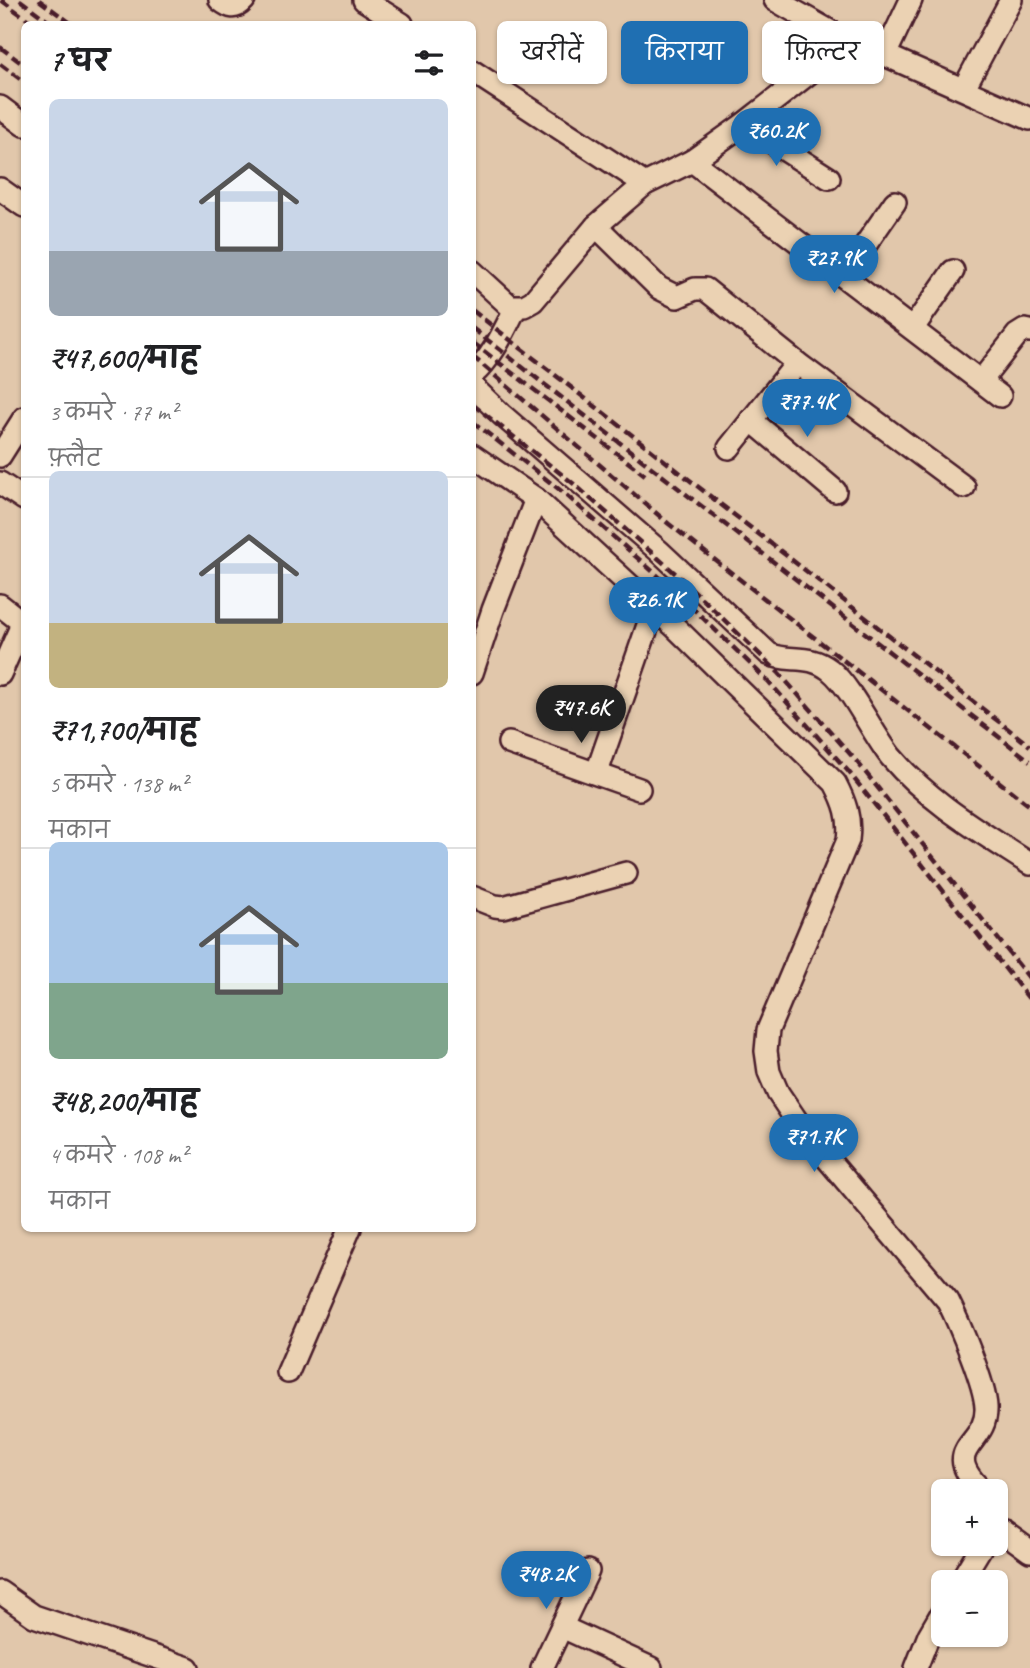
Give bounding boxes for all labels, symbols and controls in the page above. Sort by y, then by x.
chip: खरीदें [497,21,607,84]
chip: किराया [621,21,748,84]
chip: फ़िल्टर [762,21,884,84]
text: 7 घर [49,42,110,80]
icon: filters [410,44,448,82]
pin: ₹60.2K [719,108,833,168]
text: ₹60.2K [747,116,805,145]
icon: home [186,144,312,270]
pin: ₹27.9K [777,236,891,295]
text: ₹27.9K [805,243,863,272]
text: ₹47,600/माह [49,339,199,377]
pin: ₹77.4K [750,380,864,439]
text: ₹77.4K [778,387,836,416]
text: 3 कमरे · 77 m² [49,398,177,427]
text: फ़्लैट [49,444,101,473]
icon: home [186,516,312,642]
pin: ₹26.1K [597,578,711,637]
text: ₹26.1K [625,585,683,614]
pin: ₹47.6K [524,686,638,745]
text: ₹47.6K [552,693,610,722]
text: ₹71,700/माह [49,711,198,749]
text: 5 कमरे · 138 m² [49,770,187,799]
text: मकान [49,816,110,845]
icon: home [186,887,312,1013]
text: ₹48,200/माह [49,1082,199,1120]
pin: ₹71.7K [757,1114,871,1174]
text: ₹71.7K [785,1122,843,1151]
text: 4 कमरे · 108 m² [49,1141,187,1170]
text: मकान [49,1187,110,1216]
map controls [931,1479,1008,1647]
button: + [931,1479,1008,1556]
pin: ₹48.2K [489,1552,603,1611]
text: ₹48.2K [517,1559,575,1588]
button: − [931,1570,1008,1647]

